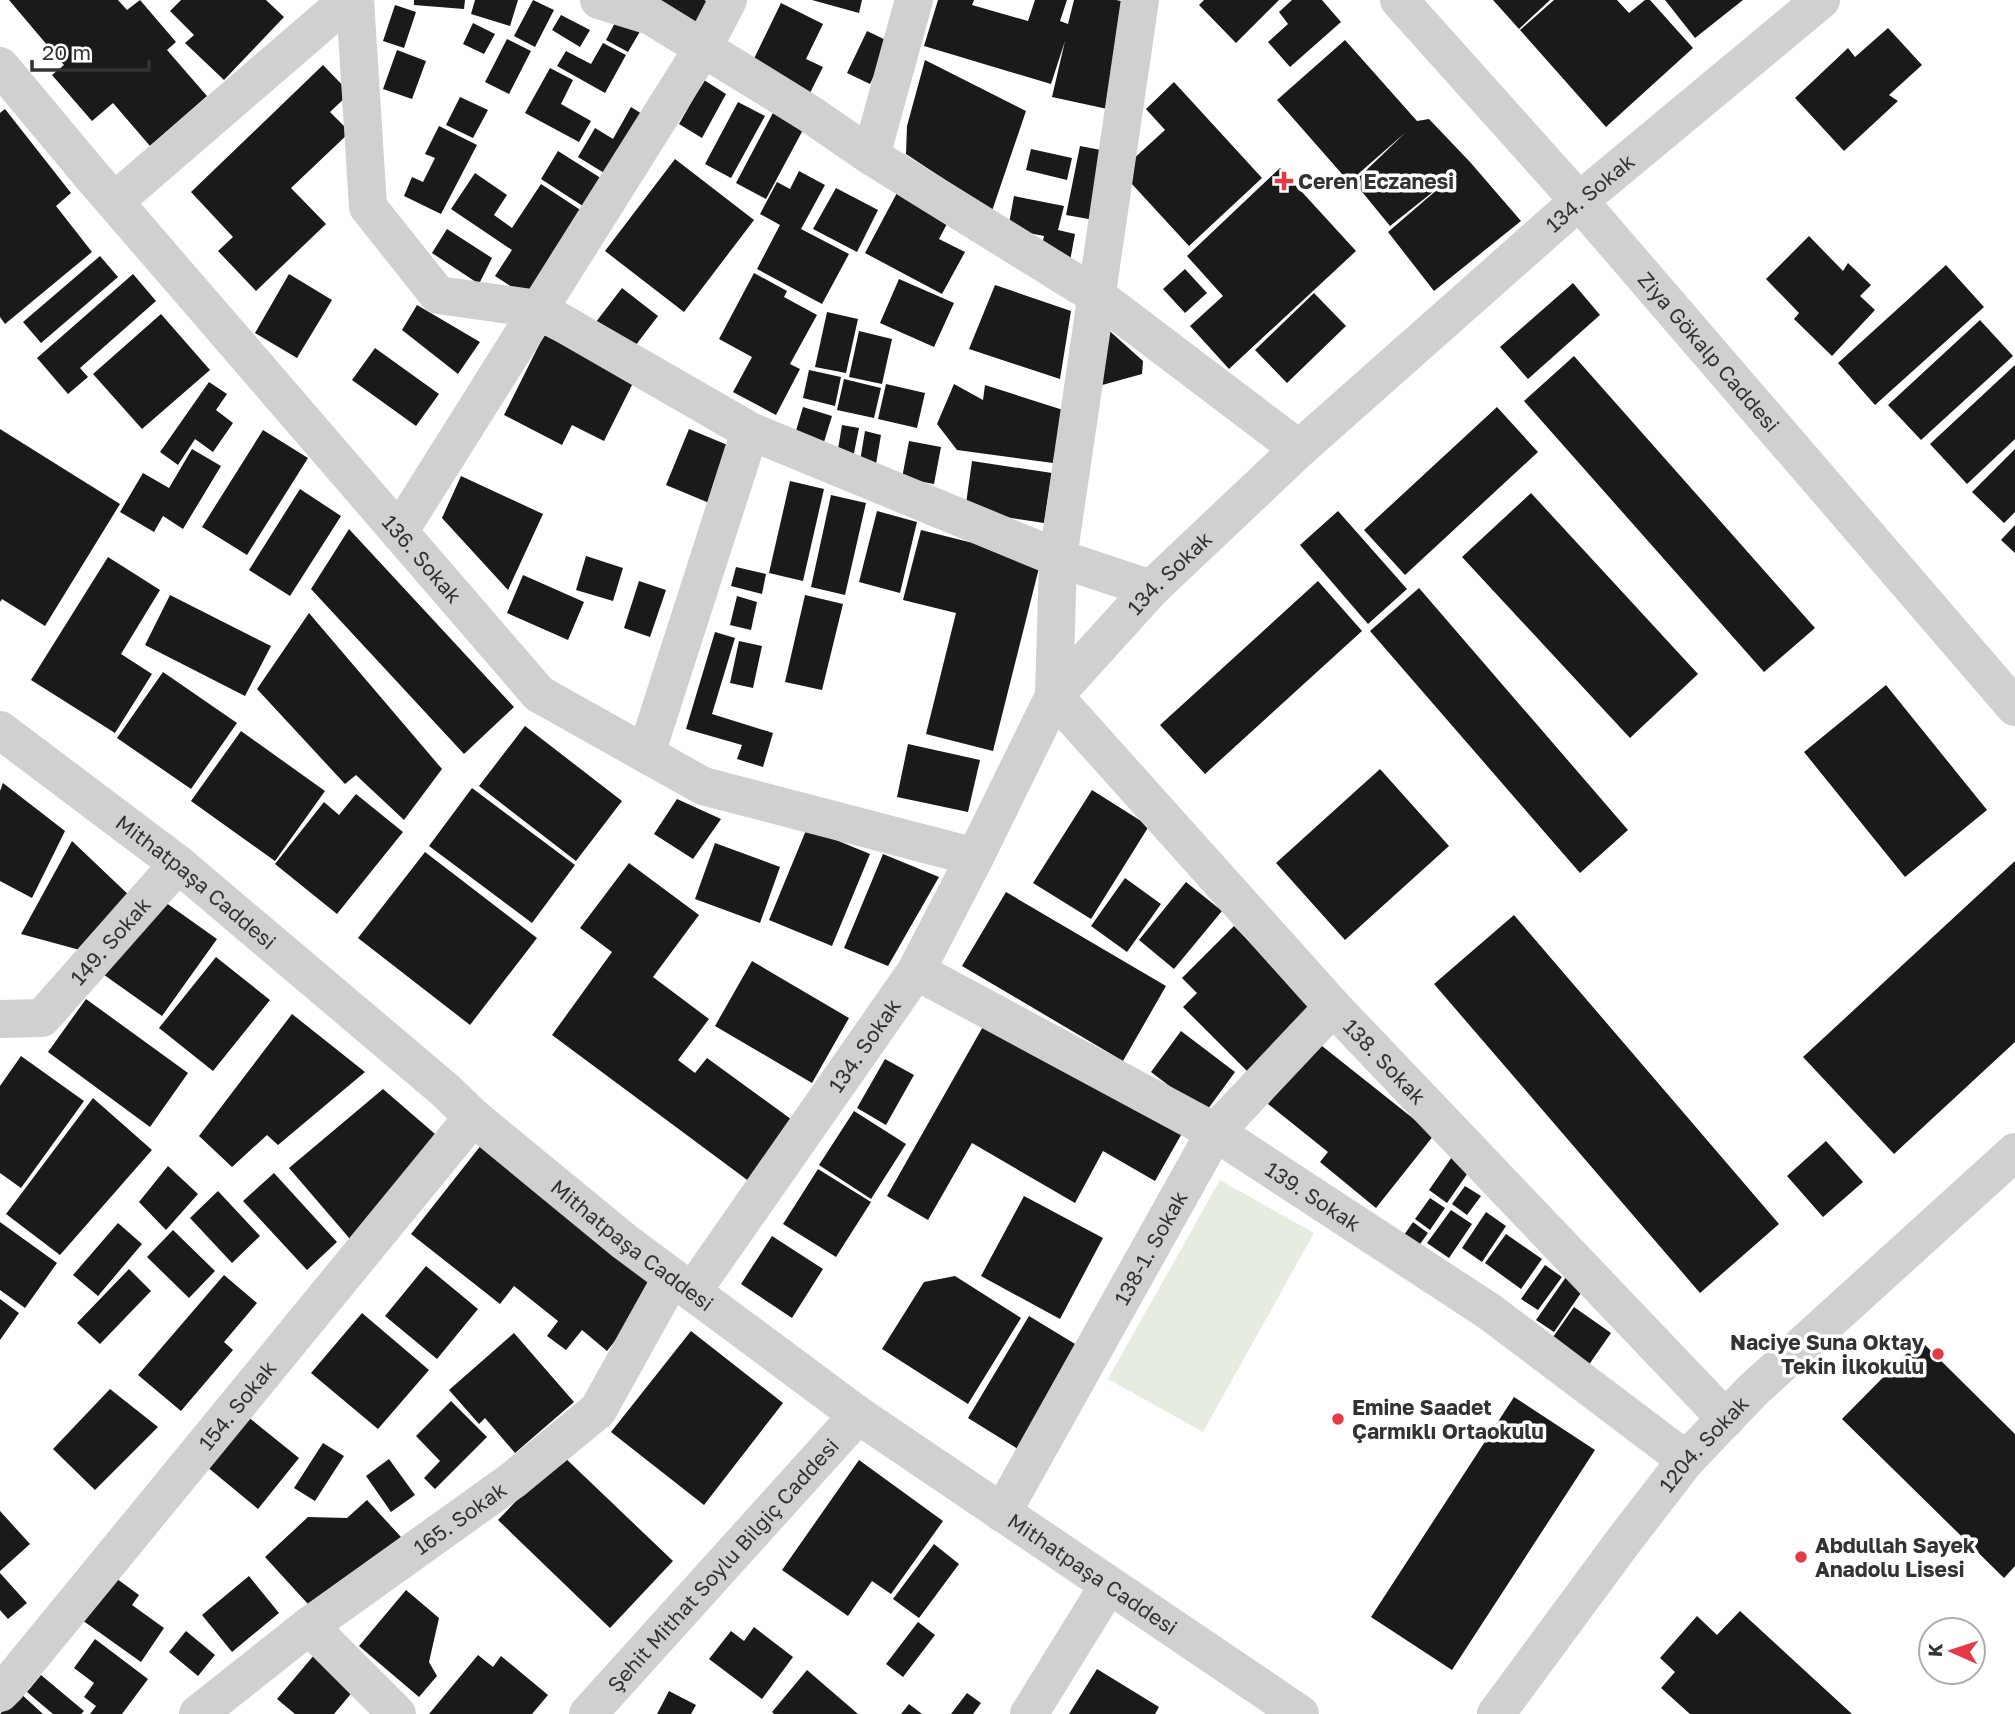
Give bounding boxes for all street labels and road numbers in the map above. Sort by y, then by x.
street label: 134. Sokak [1540,148,1640,238]
street label: Ziya Gökalp Caddesi [1633,266,1785,437]
street label: 136. Sokak [377,509,468,608]
street label: 134. Sokak [1121,525,1217,620]
street label: Mithatpaşa Caddesi [111,809,282,955]
street label: 149. Sokak [64,891,156,990]
street label: 134. Sokak [823,993,906,1097]
street label: 138. Sokak [1338,1013,1432,1110]
street label: 139. Sokak [1261,1156,1366,1237]
street label: Mithatpaşa Caddesi [546,1174,719,1316]
street label: 138-1. Sokak [1108,1186,1193,1309]
street label: 154. Sokak [193,1355,281,1455]
street label: 1204. Sokak [1653,1390,1754,1497]
street label: Şehit Mithat Soylu Bilgiç Caddesi [602,1433,844,1697]
street label: 165. Sokak [408,1476,511,1560]
street label: Mithatpaşa Caddesi [1003,1507,1183,1640]

